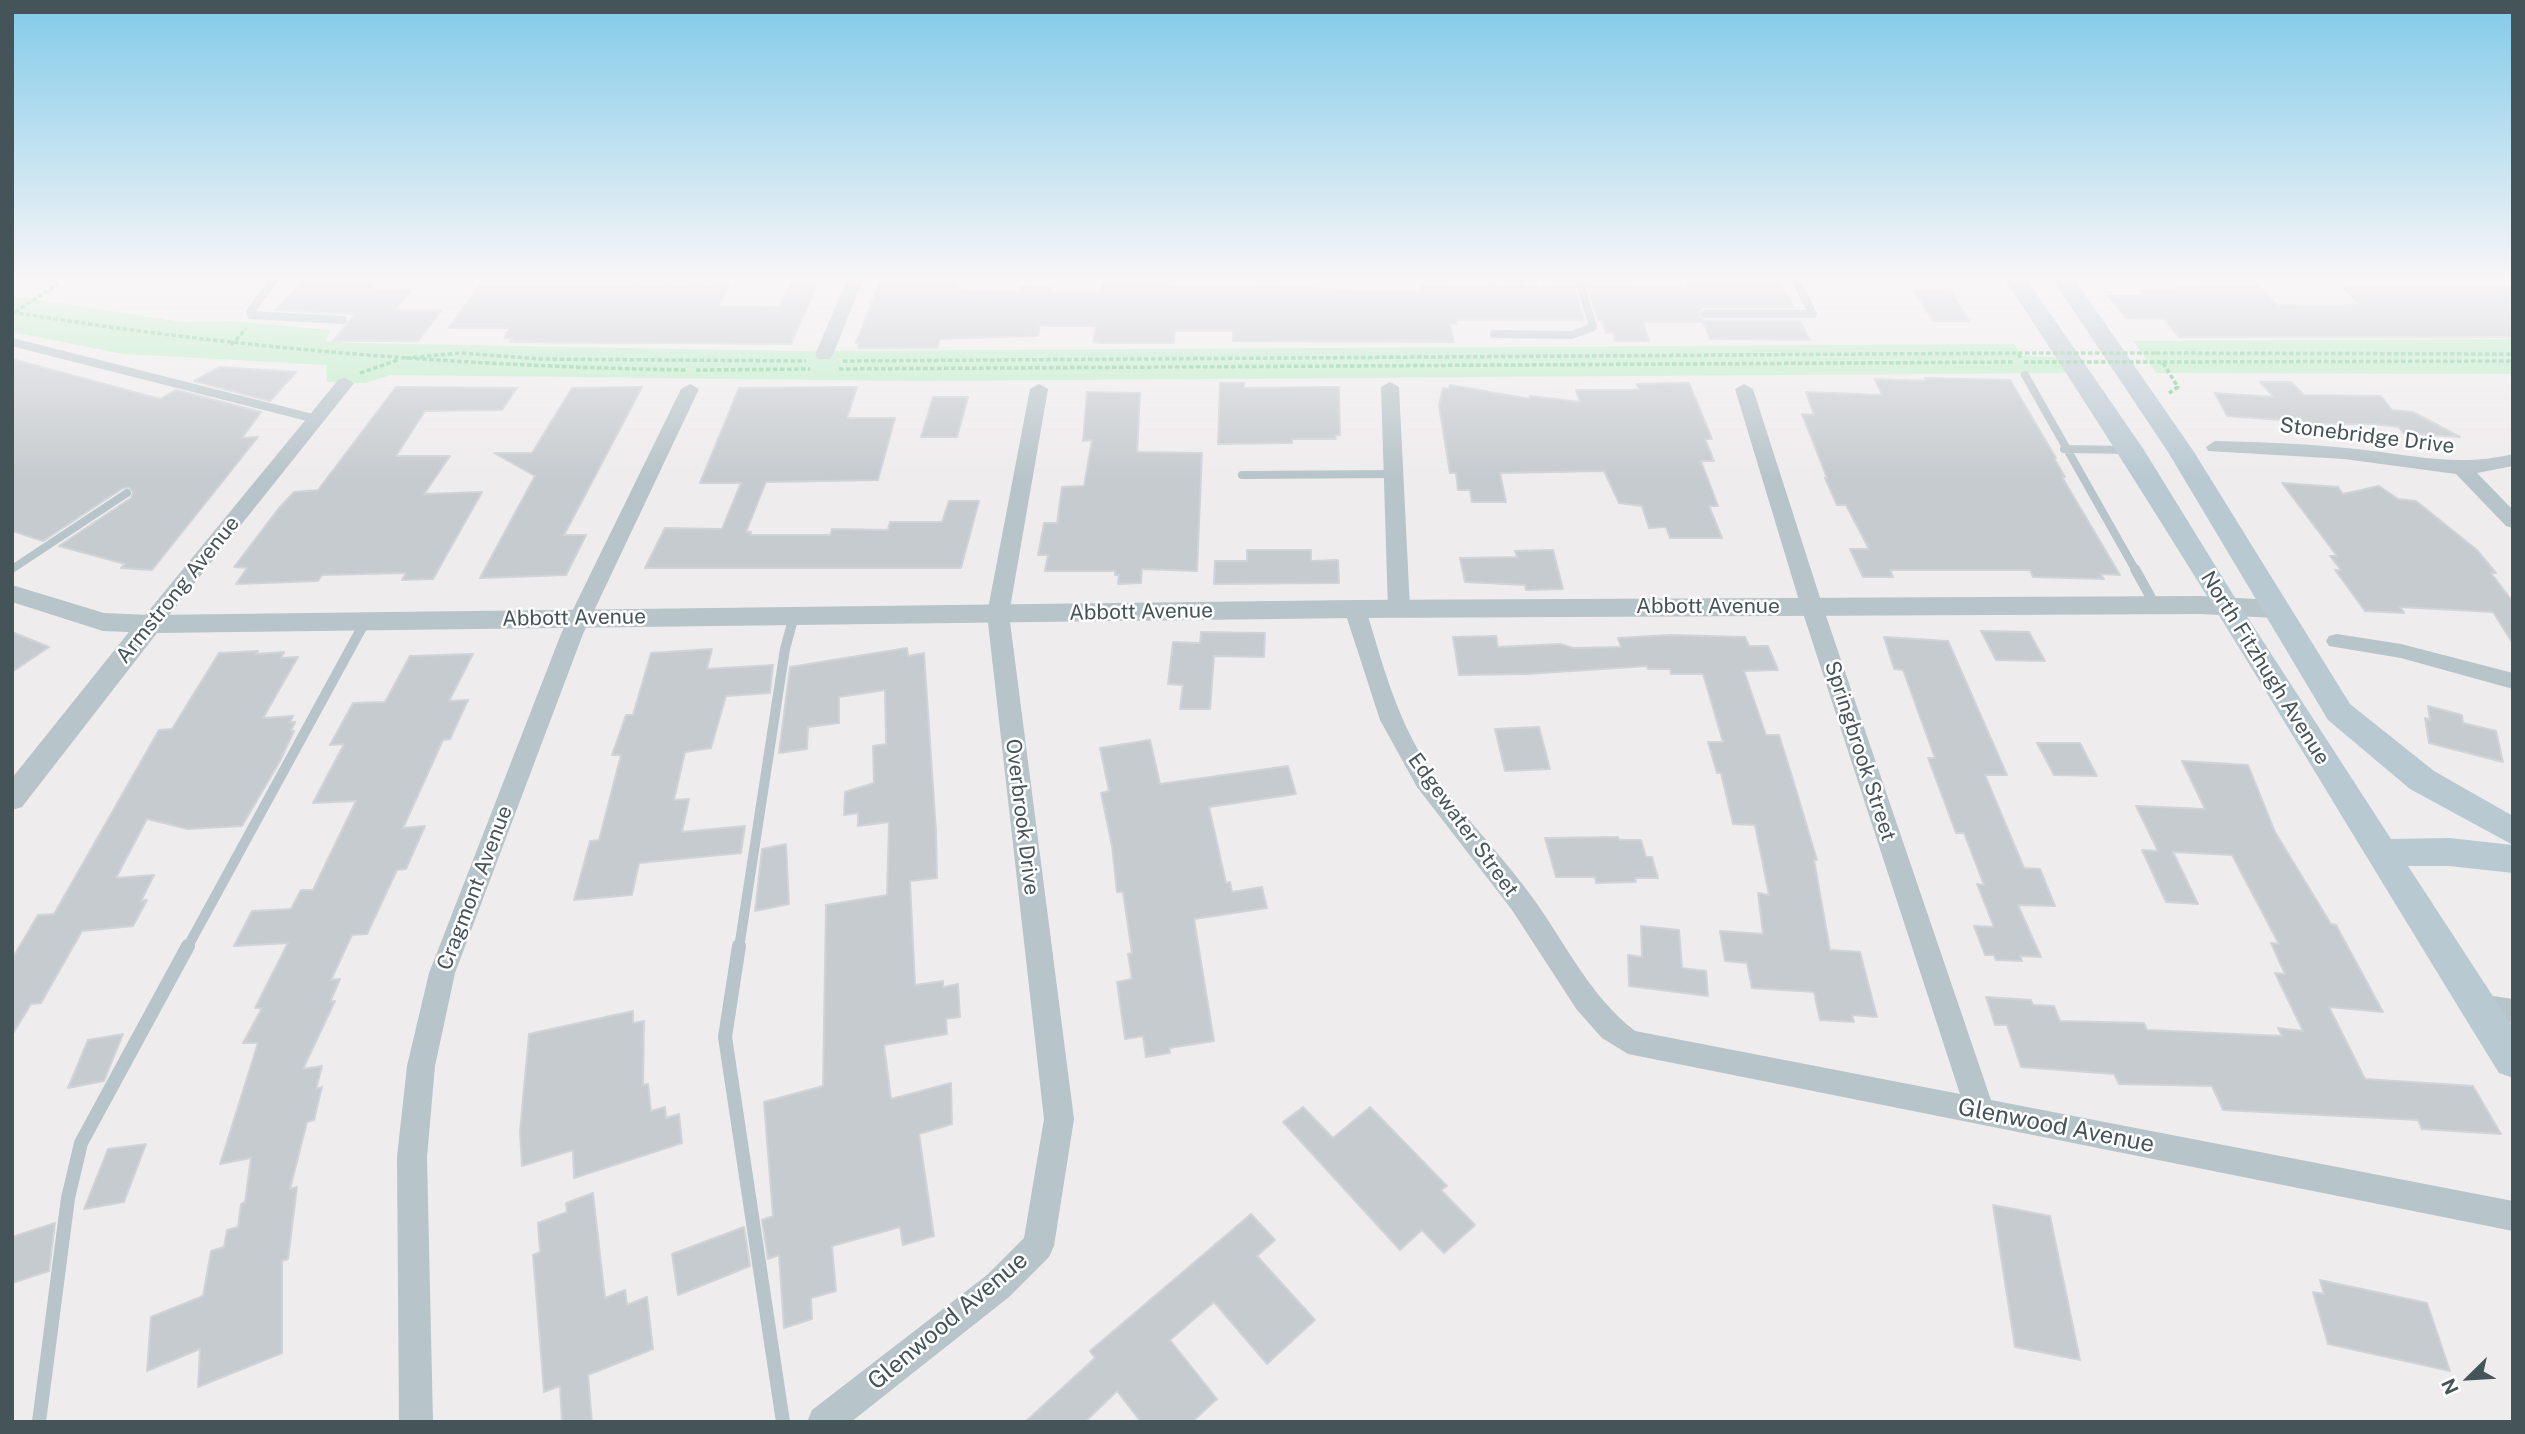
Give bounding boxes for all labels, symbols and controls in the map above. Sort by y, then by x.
street label: Stonebridge Drive [2278,413,2456,459]
street label: Armstrong Avenue [111,511,245,669]
street label: North Fitzhugh Avenue [2195,567,2335,769]
street label: Abbott Avenue [1636,594,1780,620]
street label: Abbott Avenue [1069,598,1213,626]
street label: Abbott Avenue [502,604,646,632]
street label: Springbrook Street [1819,658,1901,844]
street label: Overbrook Drive [1000,737,1044,897]
street label: Edgewater Street [1402,748,1524,902]
street label: Cragmont Avenue [432,802,518,974]
street label: Glenwood Avenue [1955,1093,2157,1159]
street label: Glenwood Avenue [862,1246,1034,1396]
north arrow [2434,1343,2504,1413]
text: N [2437,1375,2463,1398]

